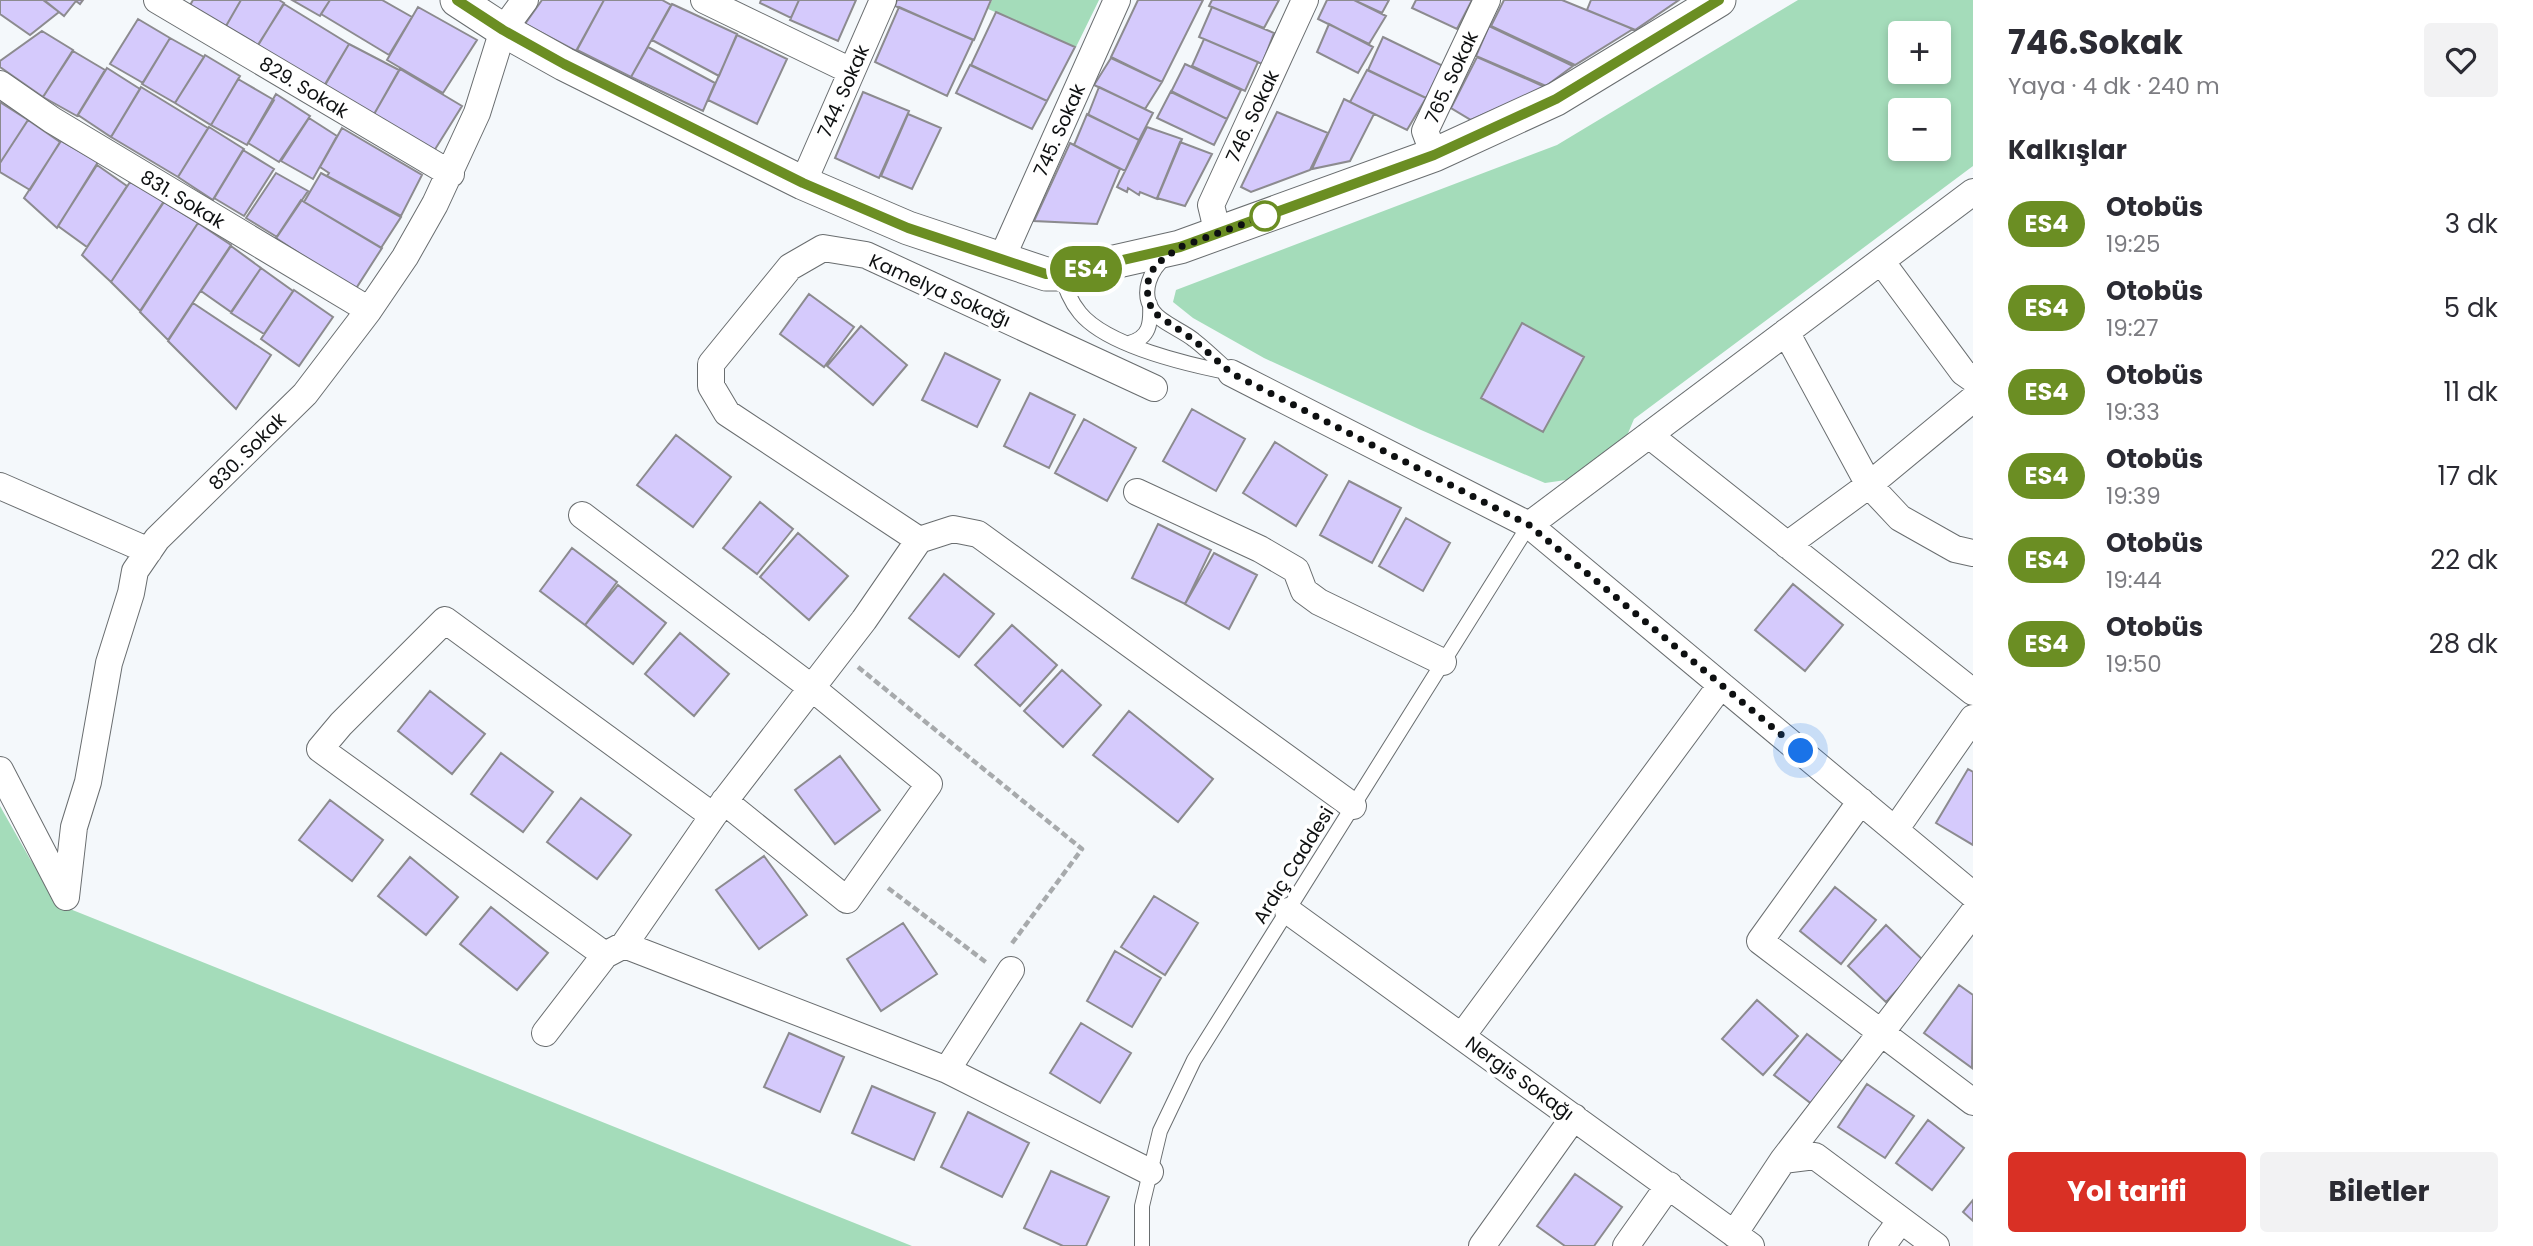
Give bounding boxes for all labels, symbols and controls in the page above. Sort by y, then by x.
text: 746.Sokak [2008,19,2183,66]
map controls [1888,21,1951,161]
button: + [1888,21,1951,84]
button: heart [2424,23,2498,97]
street label: 765. Sokak [1418,26,1485,128]
street label: 744. Sokak [811,40,876,142]
street label: 829. Sokak [254,50,354,125]
street label: 746. Sokak [1219,65,1286,167]
text: Yaya · 4 dk · 240 m [2008,70,2220,102]
street label: 745. Sokak [1027,79,1092,181]
button: − [1888,98,1951,161]
text: Kalkışlar [2008,132,2127,168]
street label: 831. Sokak [135,164,230,235]
text: Otobüs [2106,189,2203,225]
unlabelled marker [1250,201,1280,231]
text: 3 dk [2445,206,2498,242]
text: ES4 [2025,207,2069,240]
text: 19:25 [2106,228,2160,260]
line badge: ES4 [1046,246,1126,292]
street label: Kamelya Sokağı [865,247,1015,334]
text: ES4 [1064,252,1108,285]
text: Otobüs [2106,273,2203,309]
text: 5 dk [2444,290,2498,326]
text: ES4 [2025,291,2069,324]
text: 19:27 [2106,312,2159,344]
text: Otobüs [2106,357,2203,393]
text: 11 dk [2443,374,2498,410]
text: ES4 [2025,375,2069,408]
text: 19:33 [2106,396,2160,428]
street label: 830. Sokak [202,406,292,496]
text: Otobüs [2106,441,2203,477]
text: 17 dk [2438,458,2498,494]
text: ES4 [2025,459,2069,492]
text: 19:39 [2106,480,2161,512]
text: Otobüs [2106,525,2203,561]
text: 22 dk [2430,542,2498,578]
text: ES4 [2025,543,2069,576]
text: 19:44 [2106,564,2162,596]
text: Otobüs [2106,609,2203,645]
text: 28 dk [2429,626,2498,662]
text: ES4 [2025,627,2069,660]
text: 19:50 [2106,648,2162,680]
your location [1783,733,1818,768]
street label: Ardıç Caddesi [1247,801,1340,929]
street label: Nergis Sokağı [1460,1030,1580,1127]
button: Yol tarifi [2008,1152,2246,1232]
button: Biletler [2260,1152,2498,1232]

